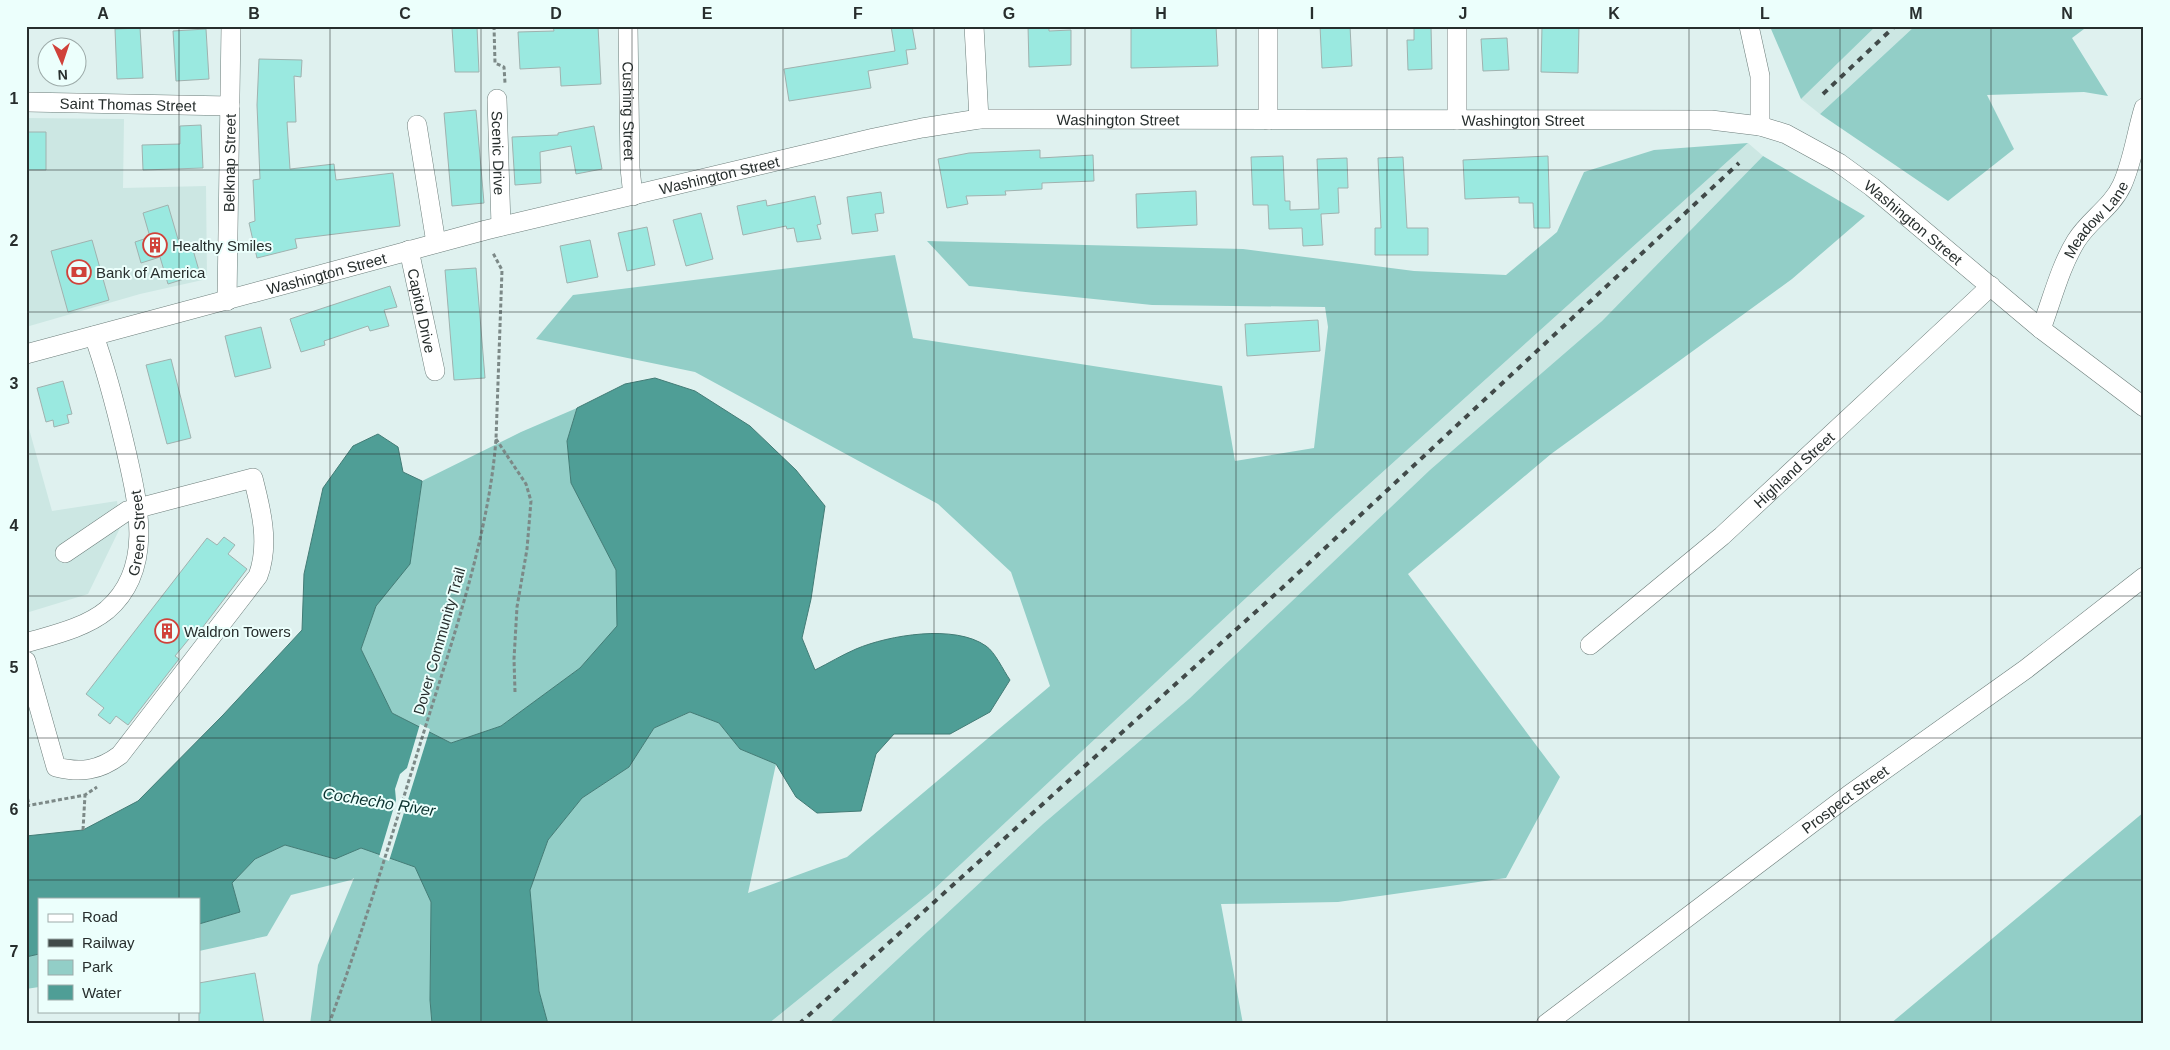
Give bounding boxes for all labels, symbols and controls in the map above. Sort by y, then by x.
text: A [97,5,109,22]
text: B [248,5,260,22]
text: C [399,5,411,22]
text: D [550,5,562,22]
text: E [702,5,713,22]
text: F [853,5,863,22]
text: G [1003,5,1015,22]
text: H [1155,5,1167,22]
text: I [1310,5,1314,22]
text: J [1459,5,1467,22]
text: K [1608,5,1620,22]
text: L [1760,5,1770,22]
text: M [1909,5,1923,22]
text: N [2061,5,2073,22]
north arrow [38,38,88,88]
street label: Cushing Street [620,61,638,162]
text: N [57,67,68,83]
text: 1 [10,90,19,107]
street label: Saint Thomas Street [60,94,197,114]
street label: Scenic Drive [489,111,509,195]
street label: Washington Street [1057,111,1180,128]
street label: Washington Street [1462,111,1585,128]
street label: Belknap Street [220,113,238,212]
street label: Washington Street [657,152,782,197]
street label: Washington Street [1861,176,1967,269]
street label: Meadow Lane [2060,178,2131,261]
text: 2 [10,232,19,249]
building icon: Healthy Smiles [142,232,168,258]
place label: Healthy Smiles [172,237,272,254]
street label: Washington Street [265,249,389,297]
bank icon: Bank of America [66,259,92,285]
place label: Bank of America [96,264,206,281]
street label: Capitol Drive [405,267,439,354]
text: 3 [10,375,19,392]
street label: Highland Street [1750,427,1838,511]
street label: Green Street [124,488,147,578]
text: 4 [10,517,19,534]
street label: Dover Community Trail [410,565,468,717]
building icon: Waldron Towers [154,618,180,644]
place label: Waldron Towers [184,623,291,640]
text: 5 [10,659,19,676]
street label: Prospect Street [1798,761,1892,836]
water label: Cochecho River [321,785,437,819]
text: 6 [10,801,19,818]
legend [38,898,200,1012]
text: Road [82,908,118,925]
text: Railway [82,934,135,951]
text: 7 [10,943,19,960]
text: Park [82,958,113,975]
text: Water [82,984,121,1001]

